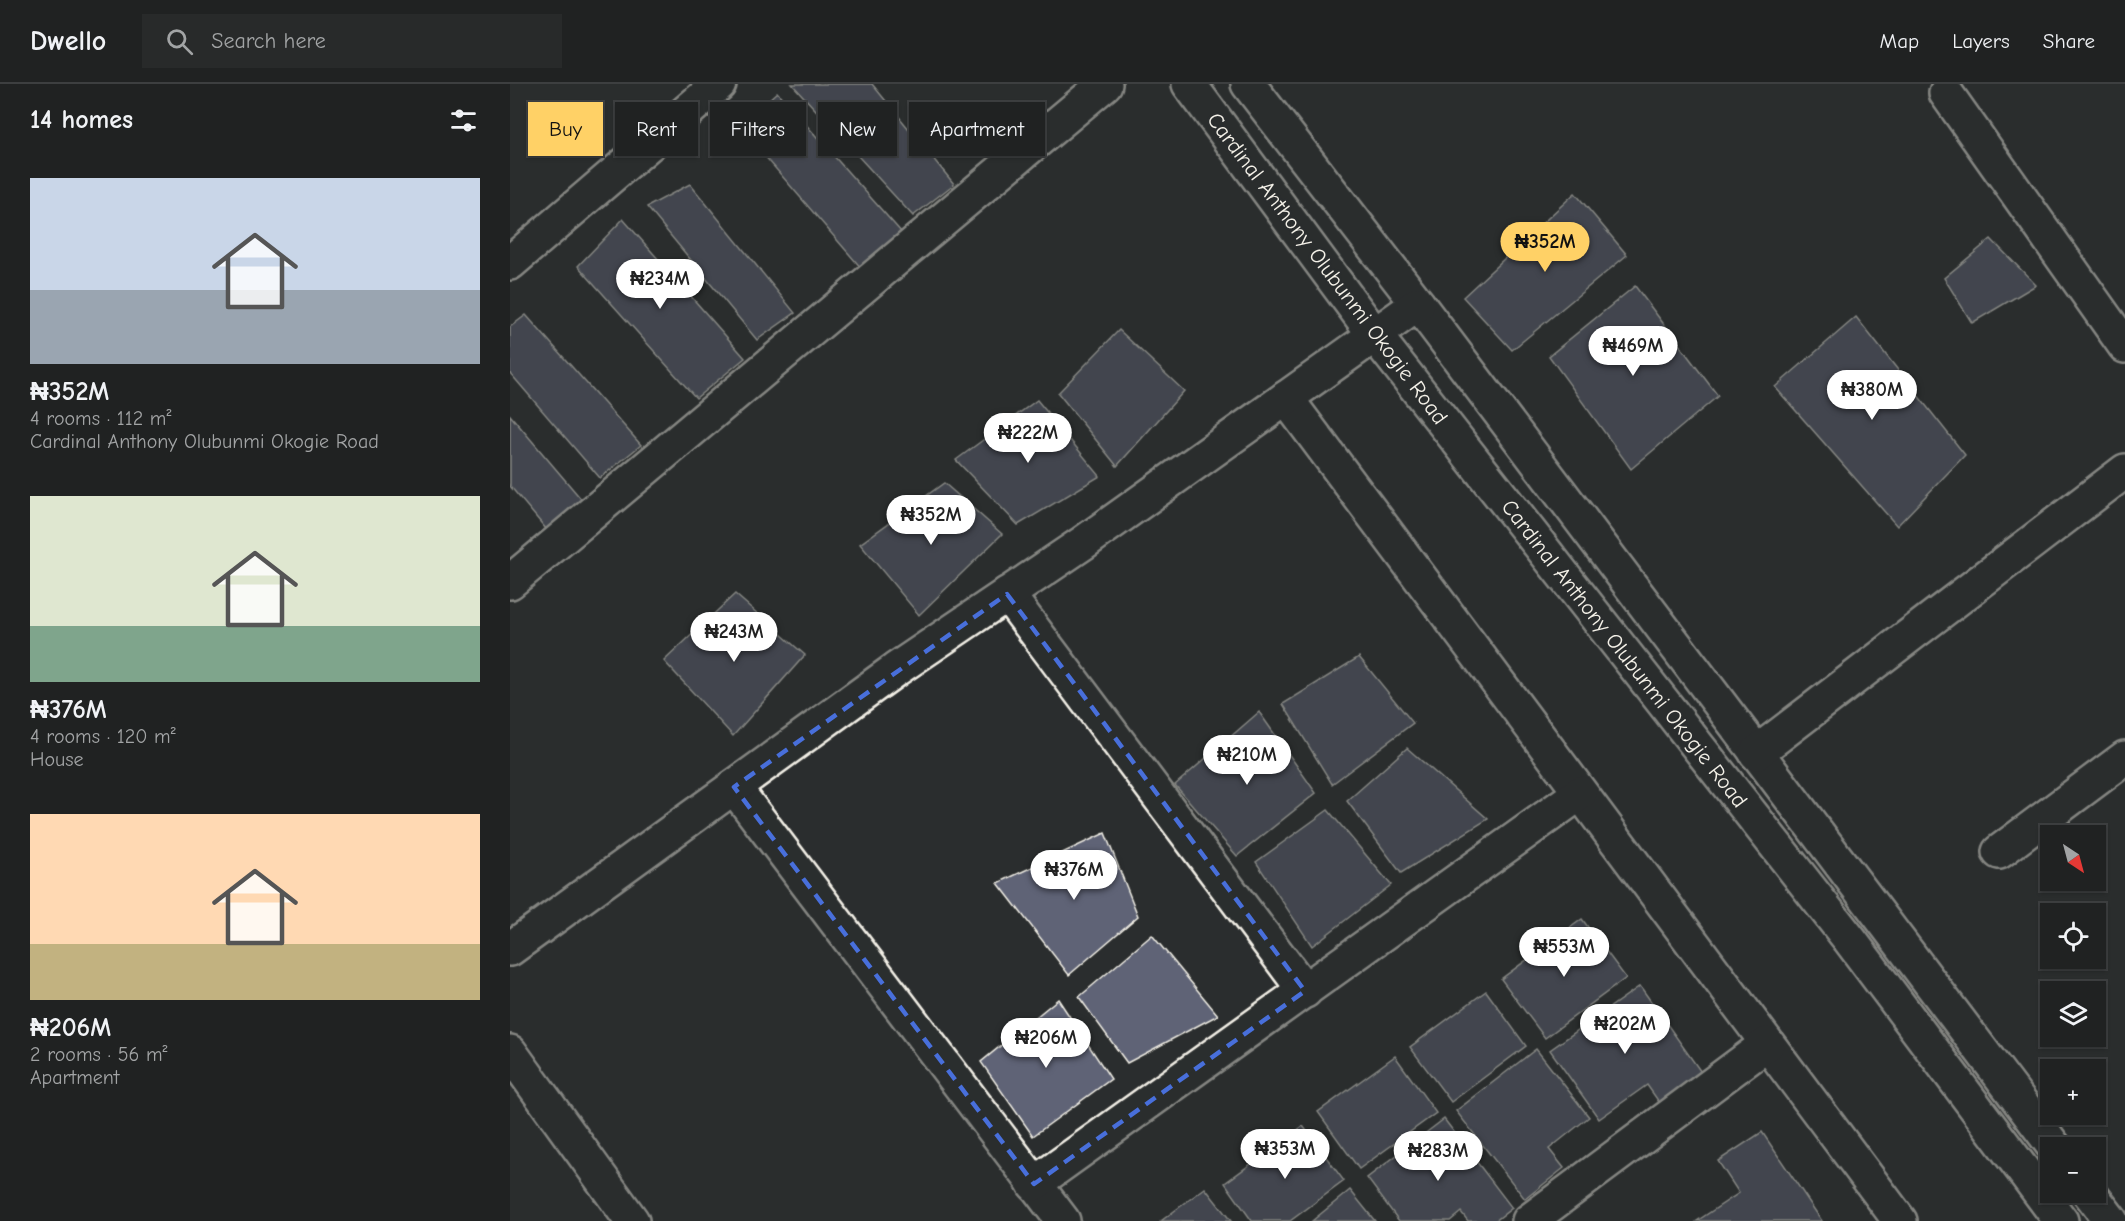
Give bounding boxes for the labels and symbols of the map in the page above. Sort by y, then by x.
street label: Cardinal Anthony Olubunmi Okogie Road [1201,108,1453,430]
pin: ₦352M [1503,222,1587,273]
pin: ₦234M [618,259,702,310]
pin: ₦469M [1591,326,1675,377]
pin: ₦380M [1830,370,1914,421]
pin: ₦222M [986,413,1070,464]
street label: Cardinal Anthony Olubunmi Okogie Road [1496,494,1753,813]
pin: ₦352M [889,495,973,546]
pin: ₦243M [692,612,776,663]
pin: ₦210M [1205,735,1289,786]
north arrow [2040,825,2106,891]
pin: ₦376M [1032,850,1116,901]
pin: ₦553M [1522,927,1606,978]
pin: ₦202M [1583,1004,1667,1055]
pin: ₦206M [1004,1018,1088,1069]
pin: ₦353M [1243,1129,1327,1180]
pin: ₦283M [1396,1131,1480,1182]

